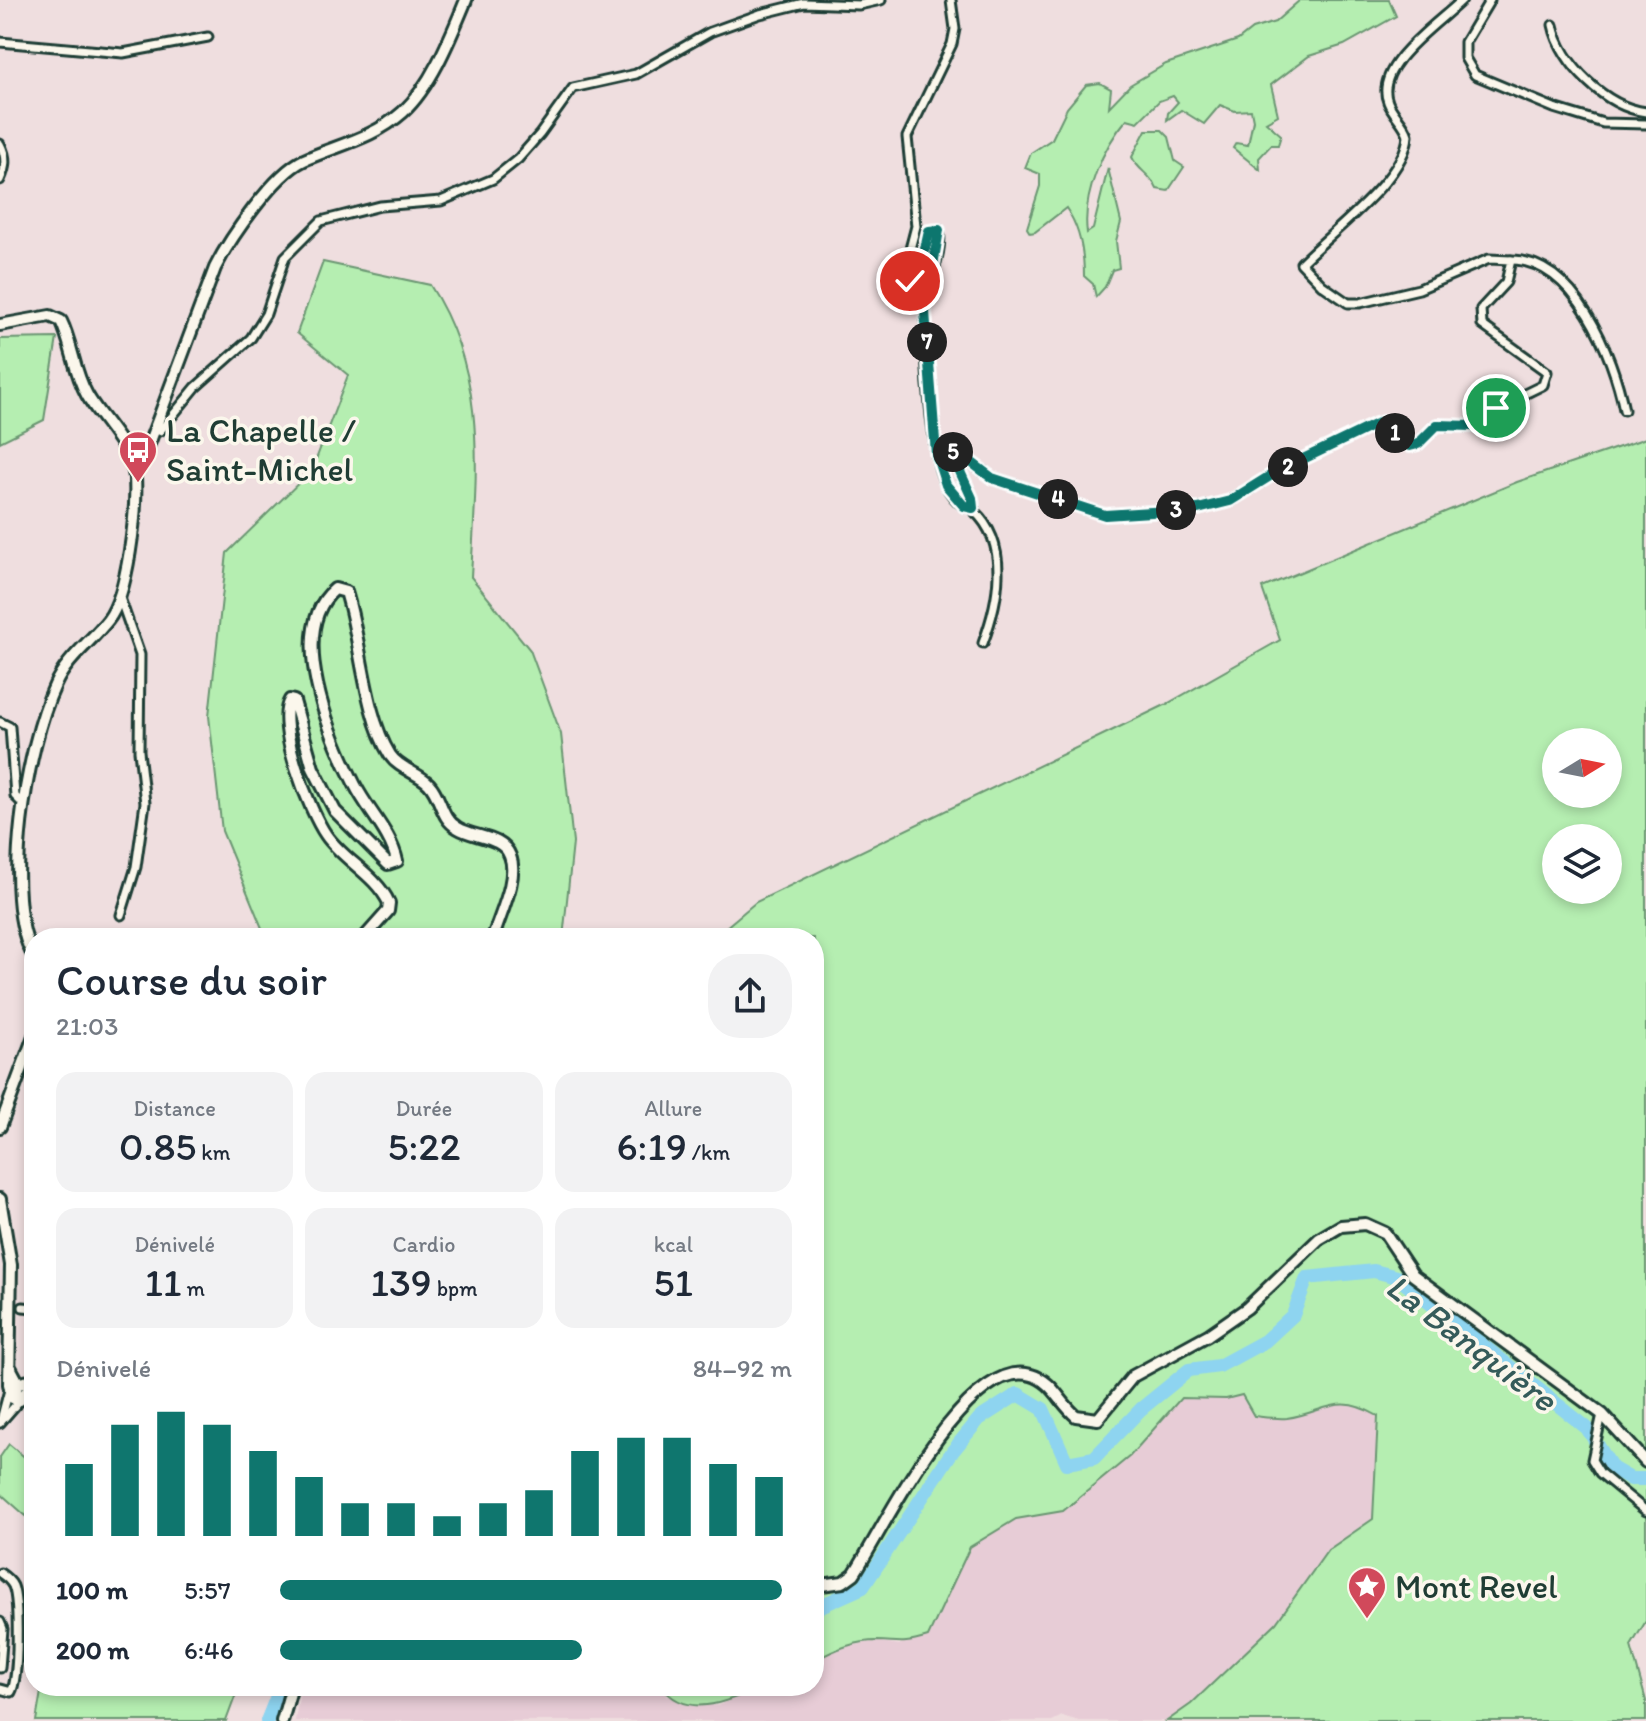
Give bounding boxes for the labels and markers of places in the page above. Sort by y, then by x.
pin [876,247,944,315]
pin: 7 [907,322,947,362]
pin [1462,374,1530,442]
place label: La Chapelle / Saint-Michel [166,410,356,490]
pin: 1 [1375,413,1415,453]
bus stop icon: La Chapelle / Saint-Michel [117,429,159,484]
pin: 5 [933,432,973,472]
pin: 2 [1268,447,1308,487]
pin: 4 [1038,479,1078,519]
pin: 3 [1156,490,1196,530]
place icon: Mont Revel [1346,1565,1388,1620]
place label: Mont Revel [1395,1566,1558,1607]

